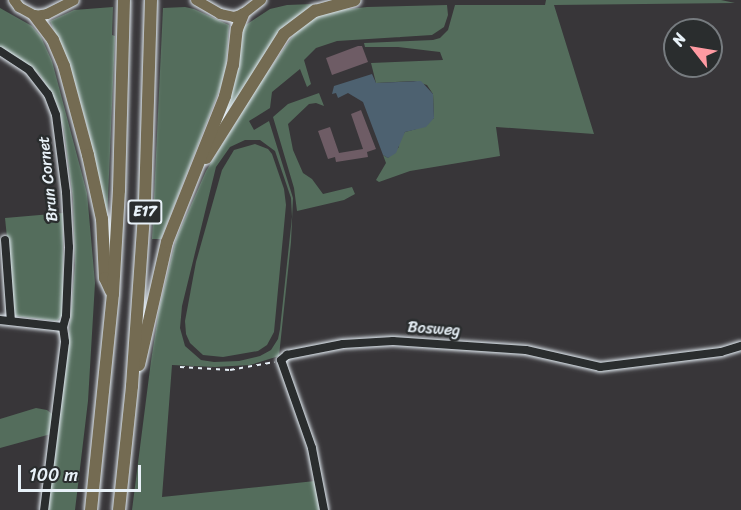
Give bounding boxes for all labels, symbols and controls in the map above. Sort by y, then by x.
north arrow [663,18,723,78]
text: N [664,27,694,52]
street label: Brun Cornet [34,135,62,223]
road number: E17 [127,200,163,224]
street label: Bosweg [407,318,461,340]
scale bar [21,453,144,491]
text: 100 m [29,459,78,491]

